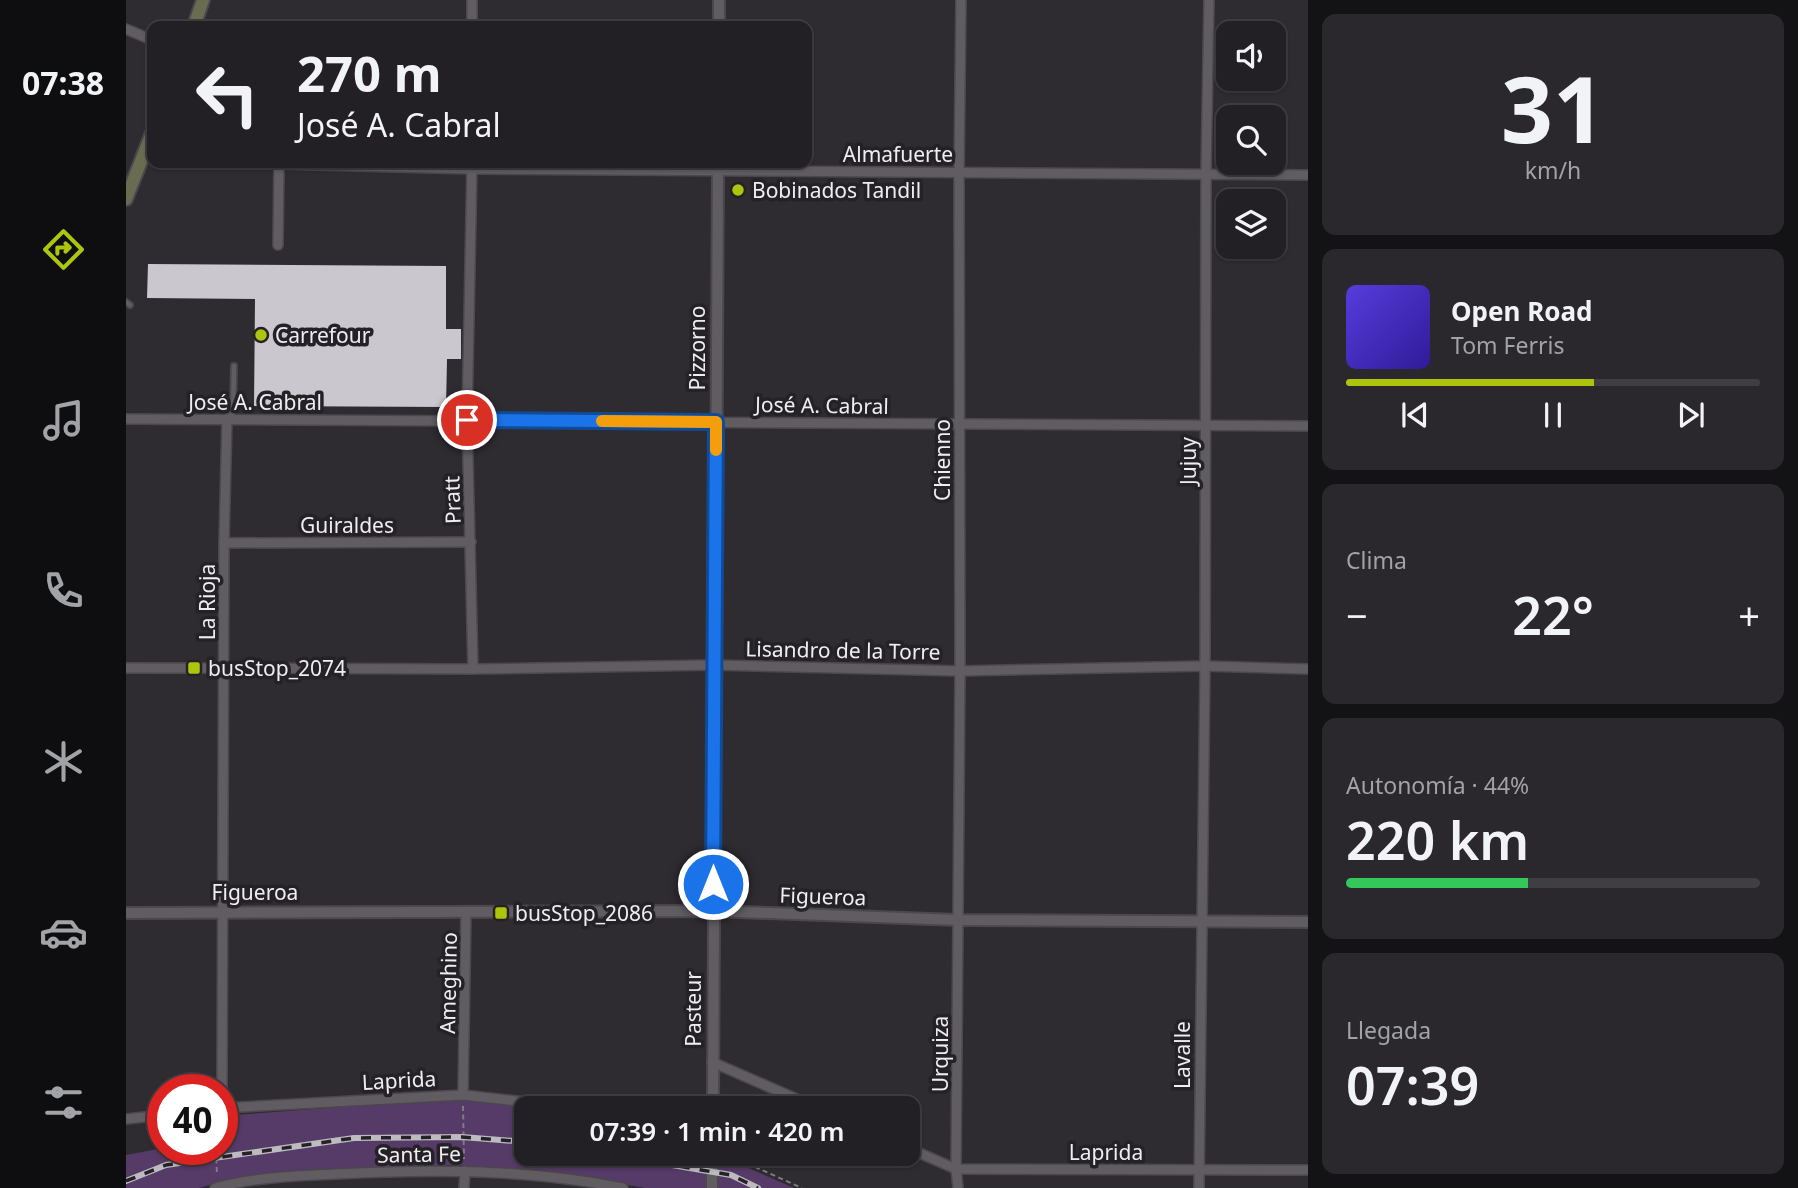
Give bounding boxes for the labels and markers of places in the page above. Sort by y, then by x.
place label: Bobinados Tandil [752,176,921,204]
marker: Bobinados Tandil [730,182,746,198]
place label: Carrefour [275,321,371,349]
marker: Carrefour [253,327,269,343]
pin [437,390,497,450]
place label: busStop_2074 [208,654,346,682]
marker: busStop_2074 [186,660,202,676]
place label: busStop_2086 [515,899,653,927]
marker: busStop_2086 [493,905,509,921]

